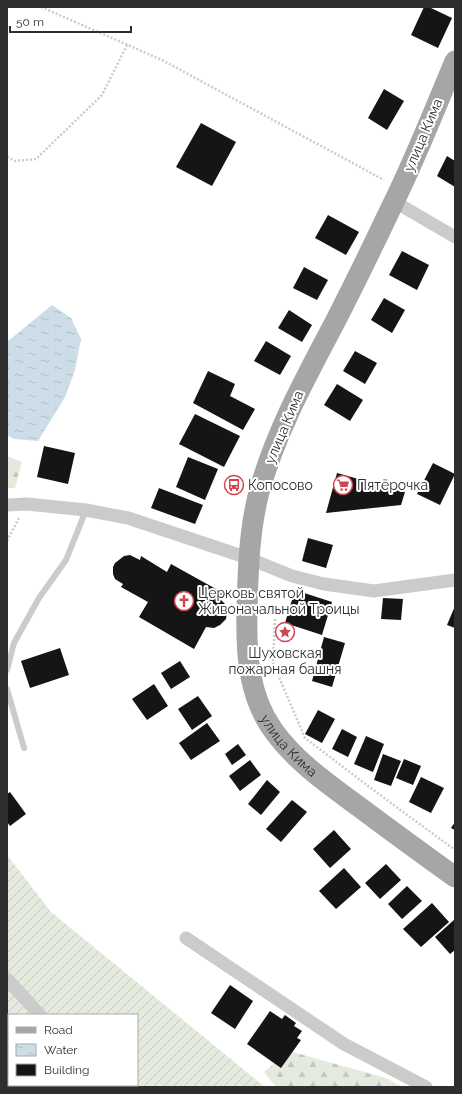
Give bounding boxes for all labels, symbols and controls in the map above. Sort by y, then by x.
scale bar [10,8,131,34]
text: 50 m [16,15,44,29]
street label: улица Кима [400,96,446,174]
street label: улица Кима [261,388,307,466]
bus stop icon: Копосово [223,474,245,496]
supermarket icon: Пятёрочка [332,474,354,496]
place label: Копосово [248,477,313,493]
place label: Пятёрочка [357,477,428,493]
place label: Церковь святой Живоначальной Троицы [198,585,360,617]
church icon: Церковь святой Живоначальной Троицы [173,590,195,612]
place icon: Шуховская пожарная башня [274,621,296,643]
place label: Шуховская пожарная башня [229,645,341,677]
street label: улица Кима [257,712,321,780]
legend [8,1014,138,1086]
text: Road [44,1023,73,1037]
text: Water [44,1043,78,1057]
text: Building [44,1063,90,1077]

